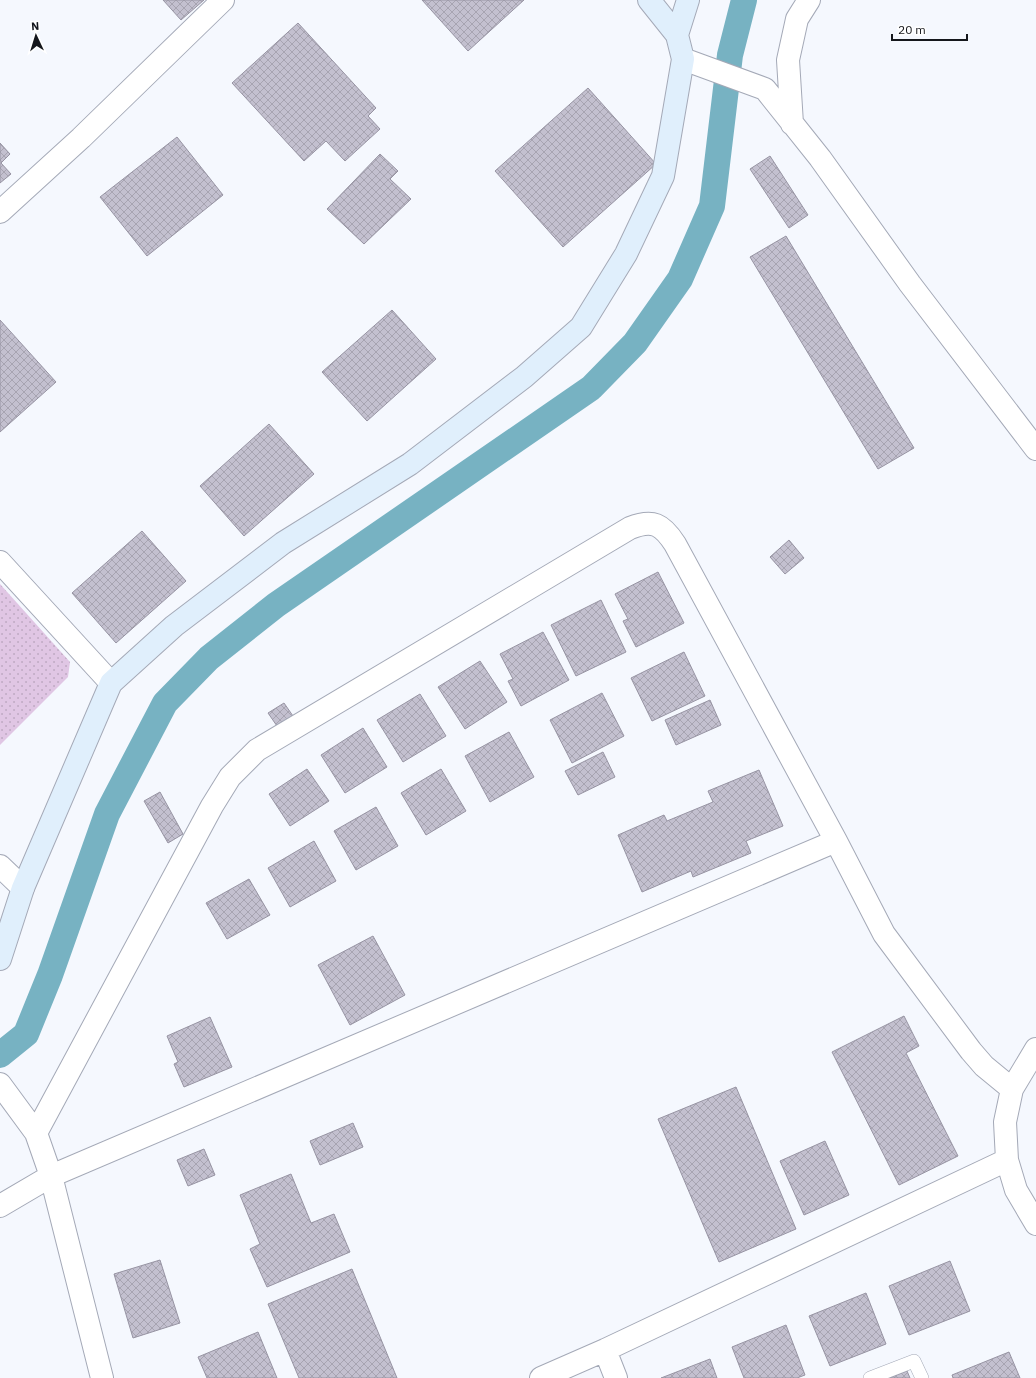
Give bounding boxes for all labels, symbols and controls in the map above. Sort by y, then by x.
north arrow [16,16,56,56]
scale bar [892,16,967,42]
text: N [31,19,40,33]
text: 20 m [898,22,926,37]

